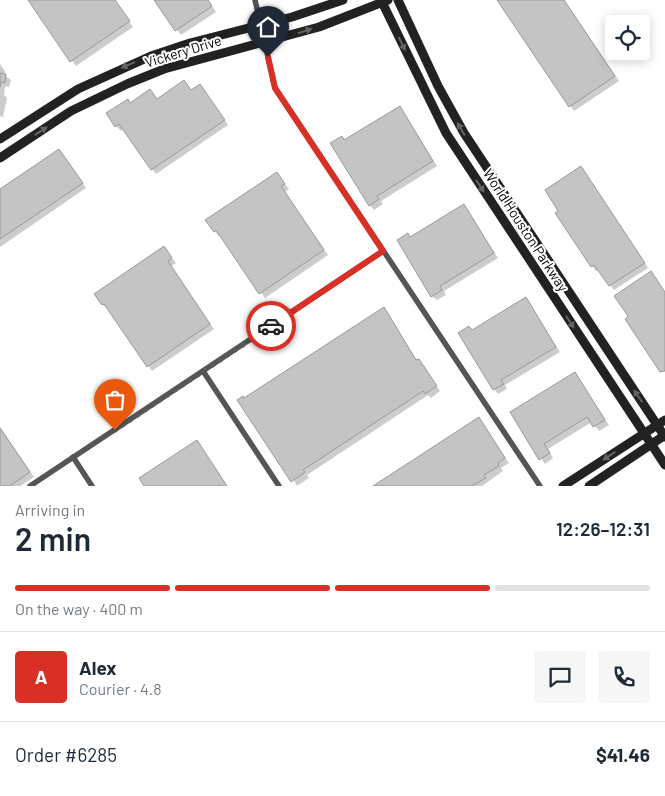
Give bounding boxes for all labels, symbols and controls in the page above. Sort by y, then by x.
pin [247,6,289,57]
icon: home [254,13,282,41]
map controls [605,15,650,60]
button: locate [605,15,650,60]
one-way arrow [298,26,313,34]
street label: Vickery Drive [143,31,223,71]
one-way arrow [398,37,406,51]
one-way arrow [121,62,135,70]
one-way arrow [457,123,466,136]
one-way arrow [34,126,47,136]
street label: World Houston Parkway [480,165,572,295]
one-way arrow [475,179,485,193]
courier [246,301,296,351]
icon: car [257,312,285,340]
one-way arrow [565,315,575,328]
pin [94,379,136,430]
icon: bag [101,386,129,414]
one-way arrow [633,389,643,403]
one-way arrow [603,451,616,461]
text: Arriving in [15,500,85,519]
text: 12:26–12:31 [556,517,650,540]
text: 2 min [15,519,91,557]
text: On the way · 400 m [15,599,143,618]
button: chat [534,651,586,703]
button: phone [598,651,650,703]
text: Alex [79,656,117,679]
text: A [35,665,47,688]
text: Courier · 4.8 [79,679,162,698]
text: Order #6285 [15,743,117,766]
text: $41.46 [596,743,650,766]

